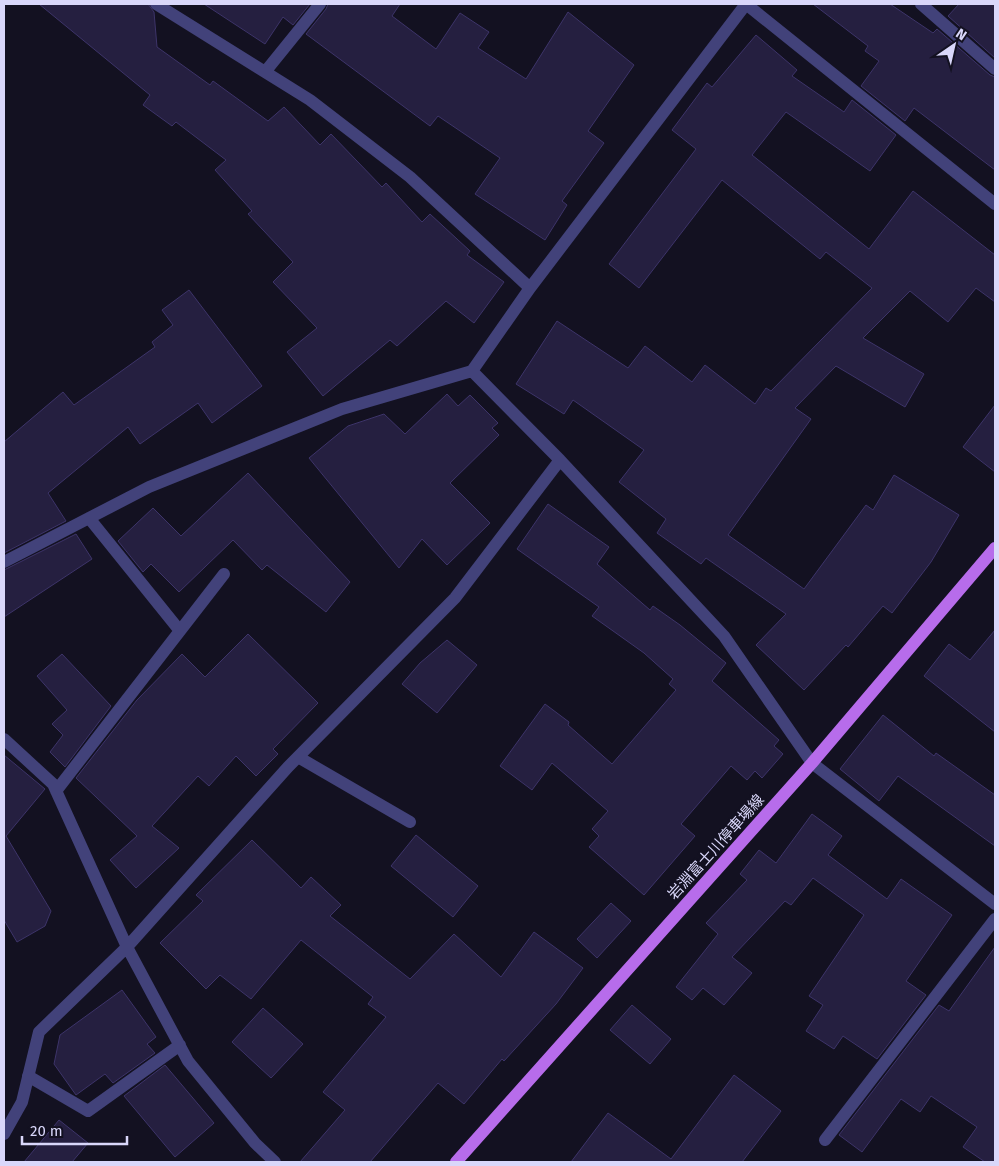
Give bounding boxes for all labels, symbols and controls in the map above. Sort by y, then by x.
north arrow [929,20,979,70]
text: N [952,25,970,44]
street label: 岩淵富士川停車場線 [664,791,768,903]
scale bar [22,1114,128,1146]
text: 20 m [30,1122,63,1140]

